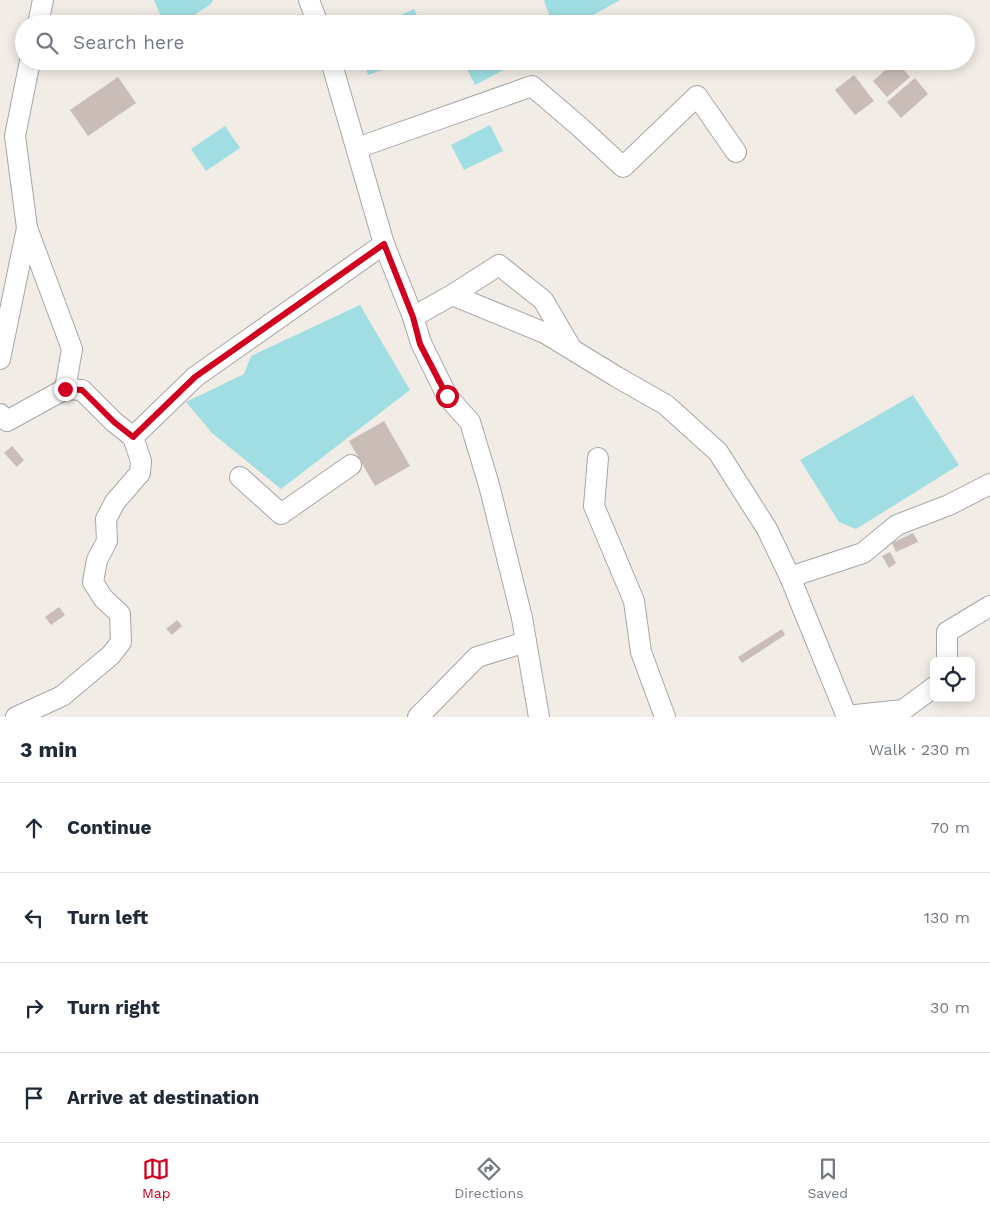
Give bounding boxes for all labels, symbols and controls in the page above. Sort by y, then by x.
search box [15,15,975,70]
icon: search [33,29,61,57]
text: Search here [73,31,184,54]
route end [54,378,77,401]
route start [436,385,459,408]
map controls [930,657,975,702]
button: locate [930,657,975,702]
text: 3 min [20,737,77,762]
text: Walk · 230 m [869,740,970,759]
icon: ahead [20,814,48,842]
text: Continue [67,816,151,839]
text: 70 m [931,818,970,837]
icon: left [20,904,48,932]
text: Turn left [67,906,148,929]
text: 130 m [924,908,970,927]
icon: right [20,994,48,1022]
text: Turn right [67,996,160,1019]
text: 30 m [930,998,970,1017]
icon: arrive [20,1084,48,1112]
text: Arrive at destination [67,1086,259,1109]
tab: Map [142,1155,171,1201]
tab: Directions [454,1155,524,1201]
tab: Saved [807,1155,848,1201]

